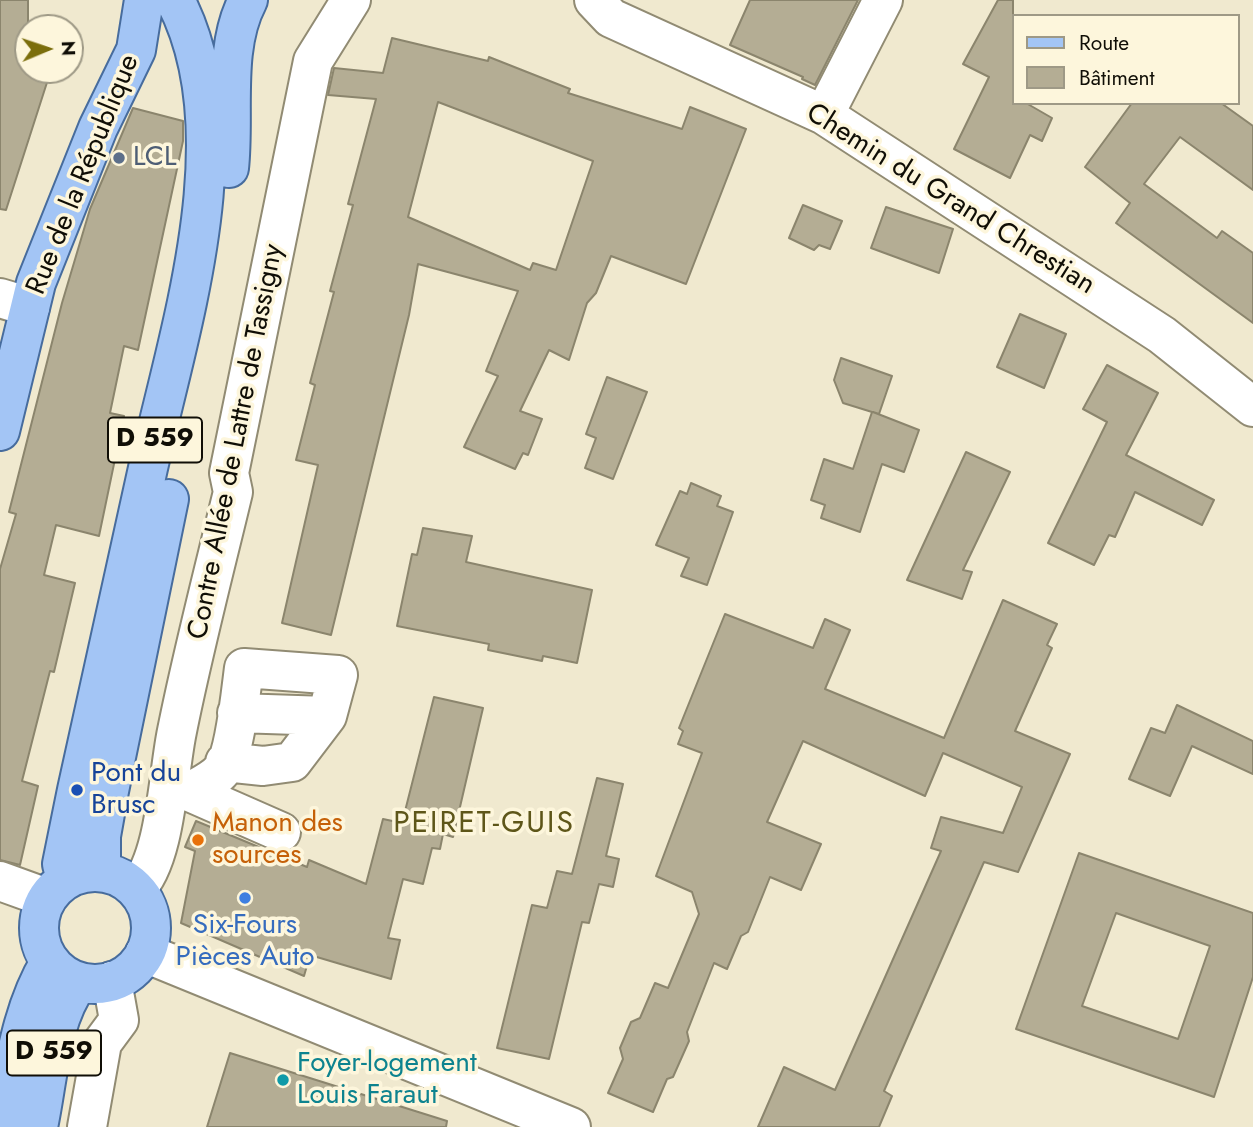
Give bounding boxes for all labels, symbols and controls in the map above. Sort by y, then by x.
north arrow [14,14,84,84]
legend [1012,14,1239,105]
text: Route [1079,28,1129,58]
text: N [55,40,82,56]
street label: Rue de la République [21,50,147,300]
text: Bâtiment [1079,63,1155,93]
street label: Chemin du Grand Chrestian [799,97,1101,303]
place label: LCL [133,141,177,175]
marker: LCL [111,150,127,166]
street label: Contre Allée de Lattre de Tassigny [182,242,292,642]
road number: D 559 [108,418,202,462]
place label: Pont du Brusc [91,757,181,823]
marker: Pont du Brusc [69,782,85,798]
place label: Manon des sources [212,807,343,873]
district label: PEIRET-GUIS [395,807,573,843]
marker: Manon des sources [190,832,206,848]
marker: Six-Fours Pièces Auto [237,890,253,906]
place label: Six-Fours Pièces Auto [175,909,315,975]
road number: D 559 [7,1030,101,1076]
place label: Foyer-logement Louis Faraut [297,1047,477,1113]
marker: Foyer-logement Louis Faraut [275,1072,291,1088]

